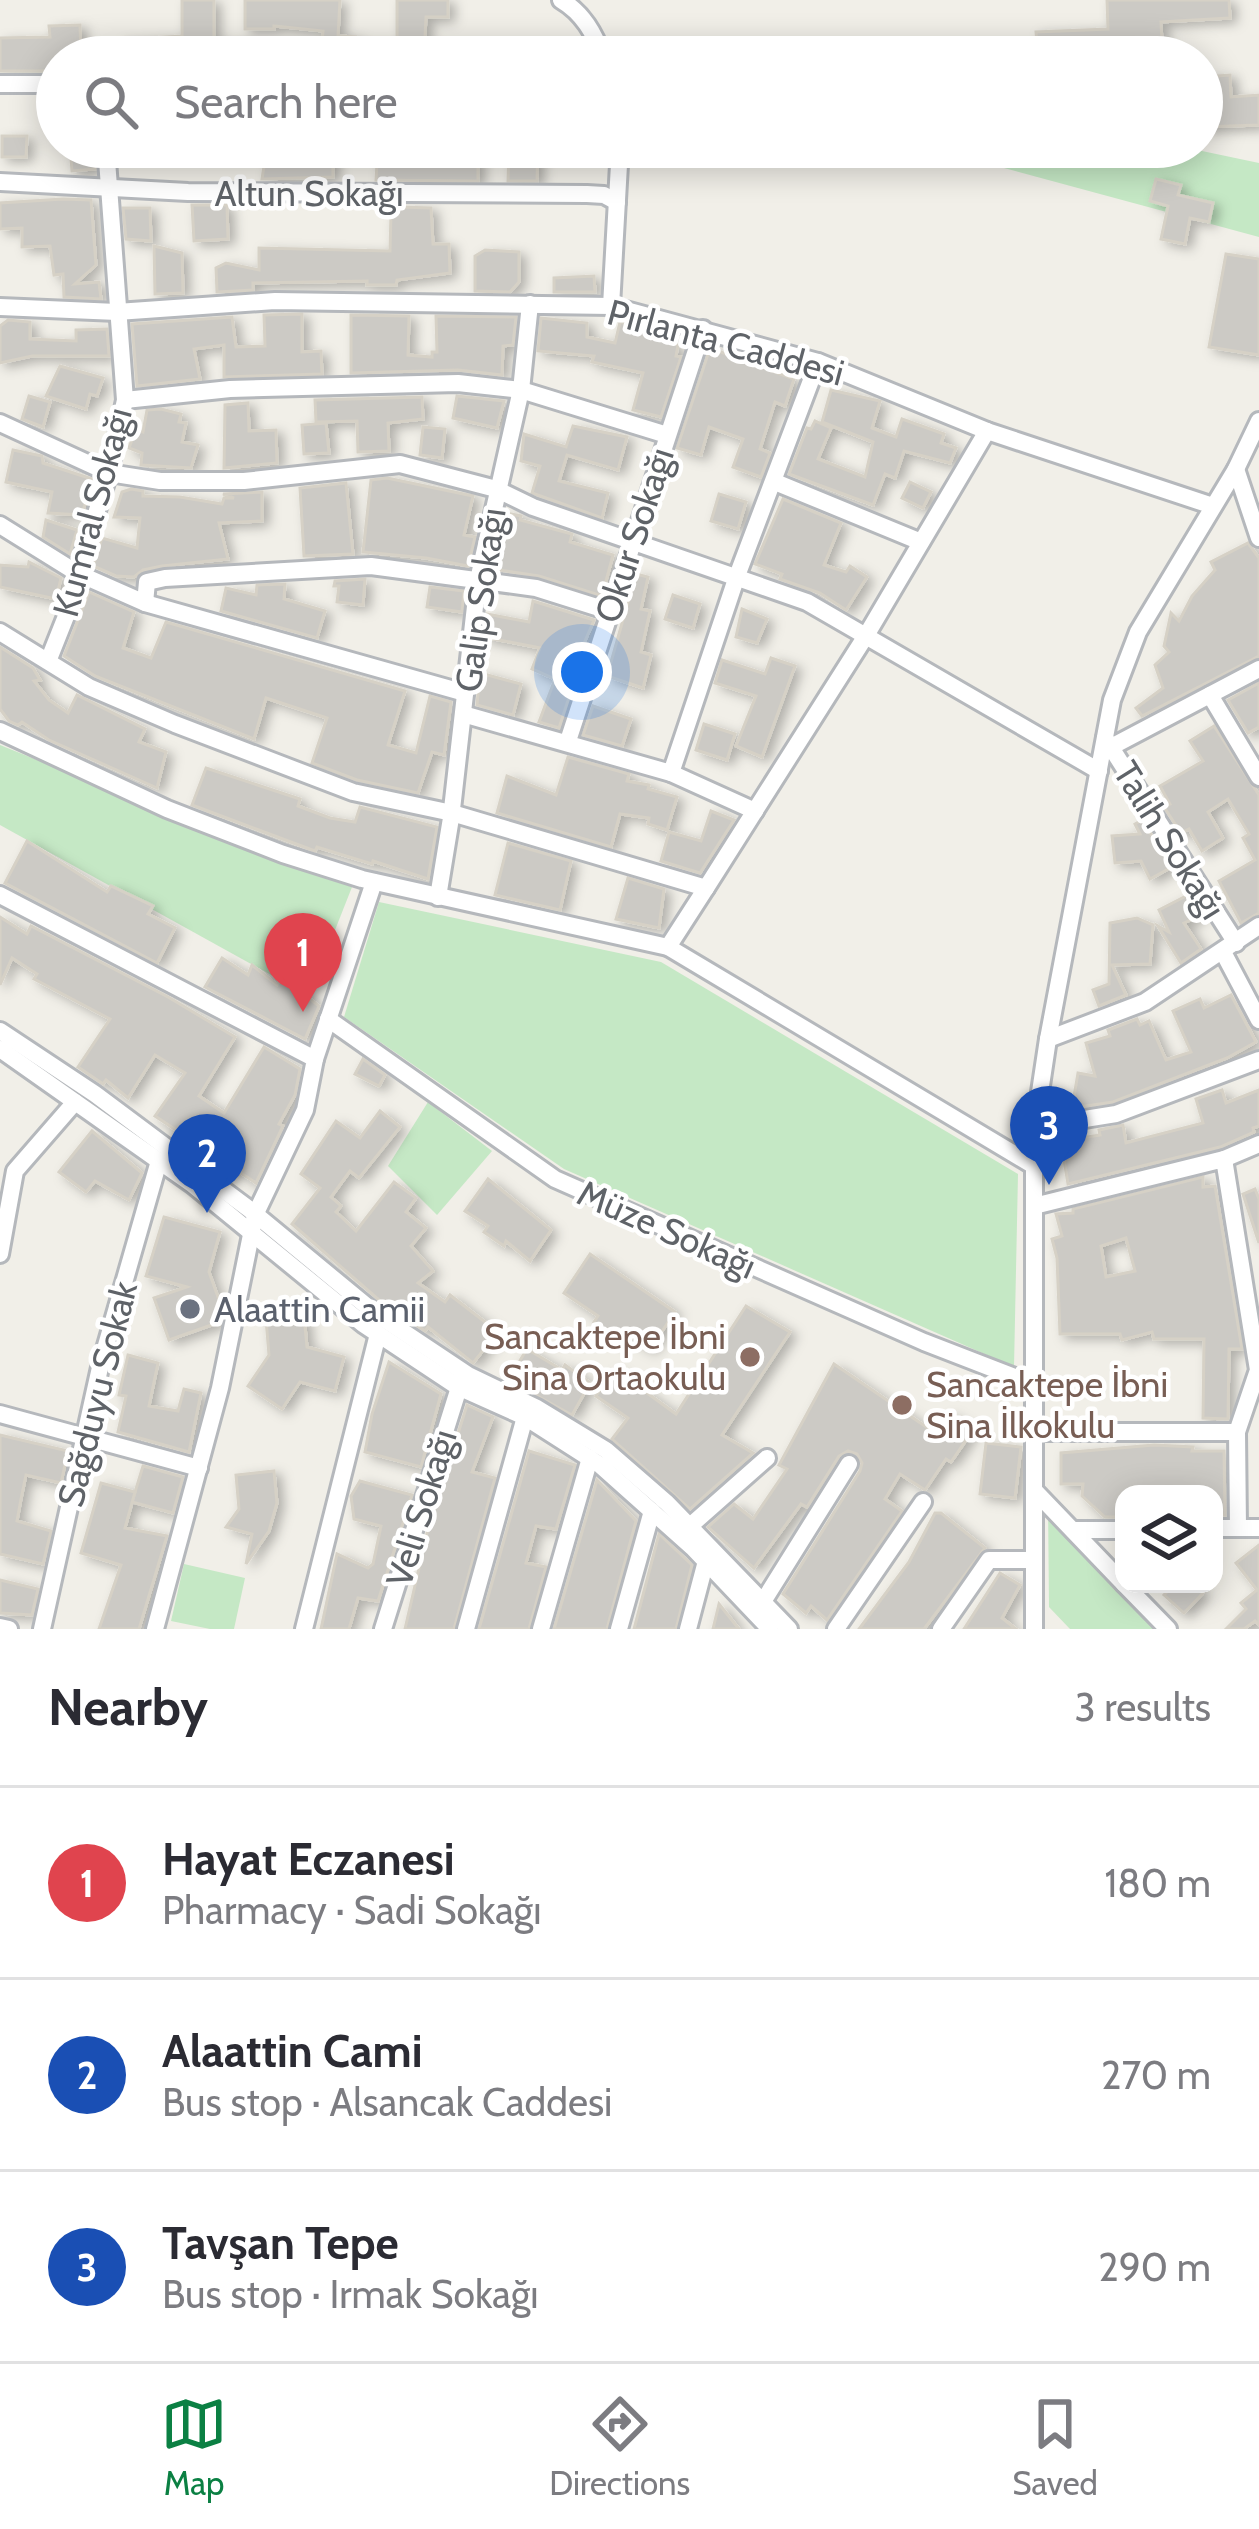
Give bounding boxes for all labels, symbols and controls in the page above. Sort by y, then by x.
search box [36,36,1223,168]
icon: search [78,69,144,135]
text: Search here [174,75,398,129]
street label: Altun Sokağı [214,171,404,215]
street label: Pırlanta Caddesi [603,289,849,395]
street label: Kumral Sokağı [43,403,141,621]
street label: Okur Sokağı [585,442,683,628]
street label: Galip Sokağı [445,505,515,695]
your location [552,642,612,702]
street label: Talih Sokağı [1104,753,1236,927]
pin: 1 [264,913,342,1012]
pin: 3 [1010,1086,1088,1185]
pin: 2 [168,1114,246,1213]
street label: Müze Sokağı [571,1170,763,1288]
street label: Sağduyu Sokak [48,1276,146,1511]
place label: Alaattin Camii [214,1287,425,1331]
marker: Alaattin Camii [177,1296,203,1322]
place label: Sancaktepe İbni Sina Ortaokulu [484,1314,726,1399]
marker: Sancaktepe İbni Sina Ortaokulu [737,1344,763,1370]
place label: Sancaktepe İbni Sina İlkokulu [926,1362,1168,1447]
marker: Sancaktepe İbni Sina İlkokulu [889,1392,915,1418]
street label: Veli Sokağı [376,1424,466,1592]
map controls [1115,1485,1223,1593]
button: layers [1115,1485,1223,1593]
text: Nearby [48,1676,208,1738]
text: 3 results [1074,1683,1211,1731]
text: Hayat Eczanesi [162,1832,455,1886]
text: 1 [80,1859,94,1907]
text: 180 m [1104,1859,1211,1907]
text: Pharmacy · Sadi Sokağı [162,1886,542,1934]
text: Alaattin Cami [162,2024,422,2078]
text: 2 [77,2051,97,2099]
text: 270 m [1101,2051,1211,2099]
text: Bus stop · Alsancak Caddesi [162,2078,612,2126]
text: Tavşan Tepe [162,2216,399,2270]
text: 3 [76,2243,98,2291]
text: 290 m [1098,2243,1211,2291]
text: Bus stop · Irmak Sokağı [162,2270,539,2318]
tab: Map [161,2391,227,2503]
tab: Directions [549,2391,690,2503]
tab: Saved [1012,2391,1098,2503]

